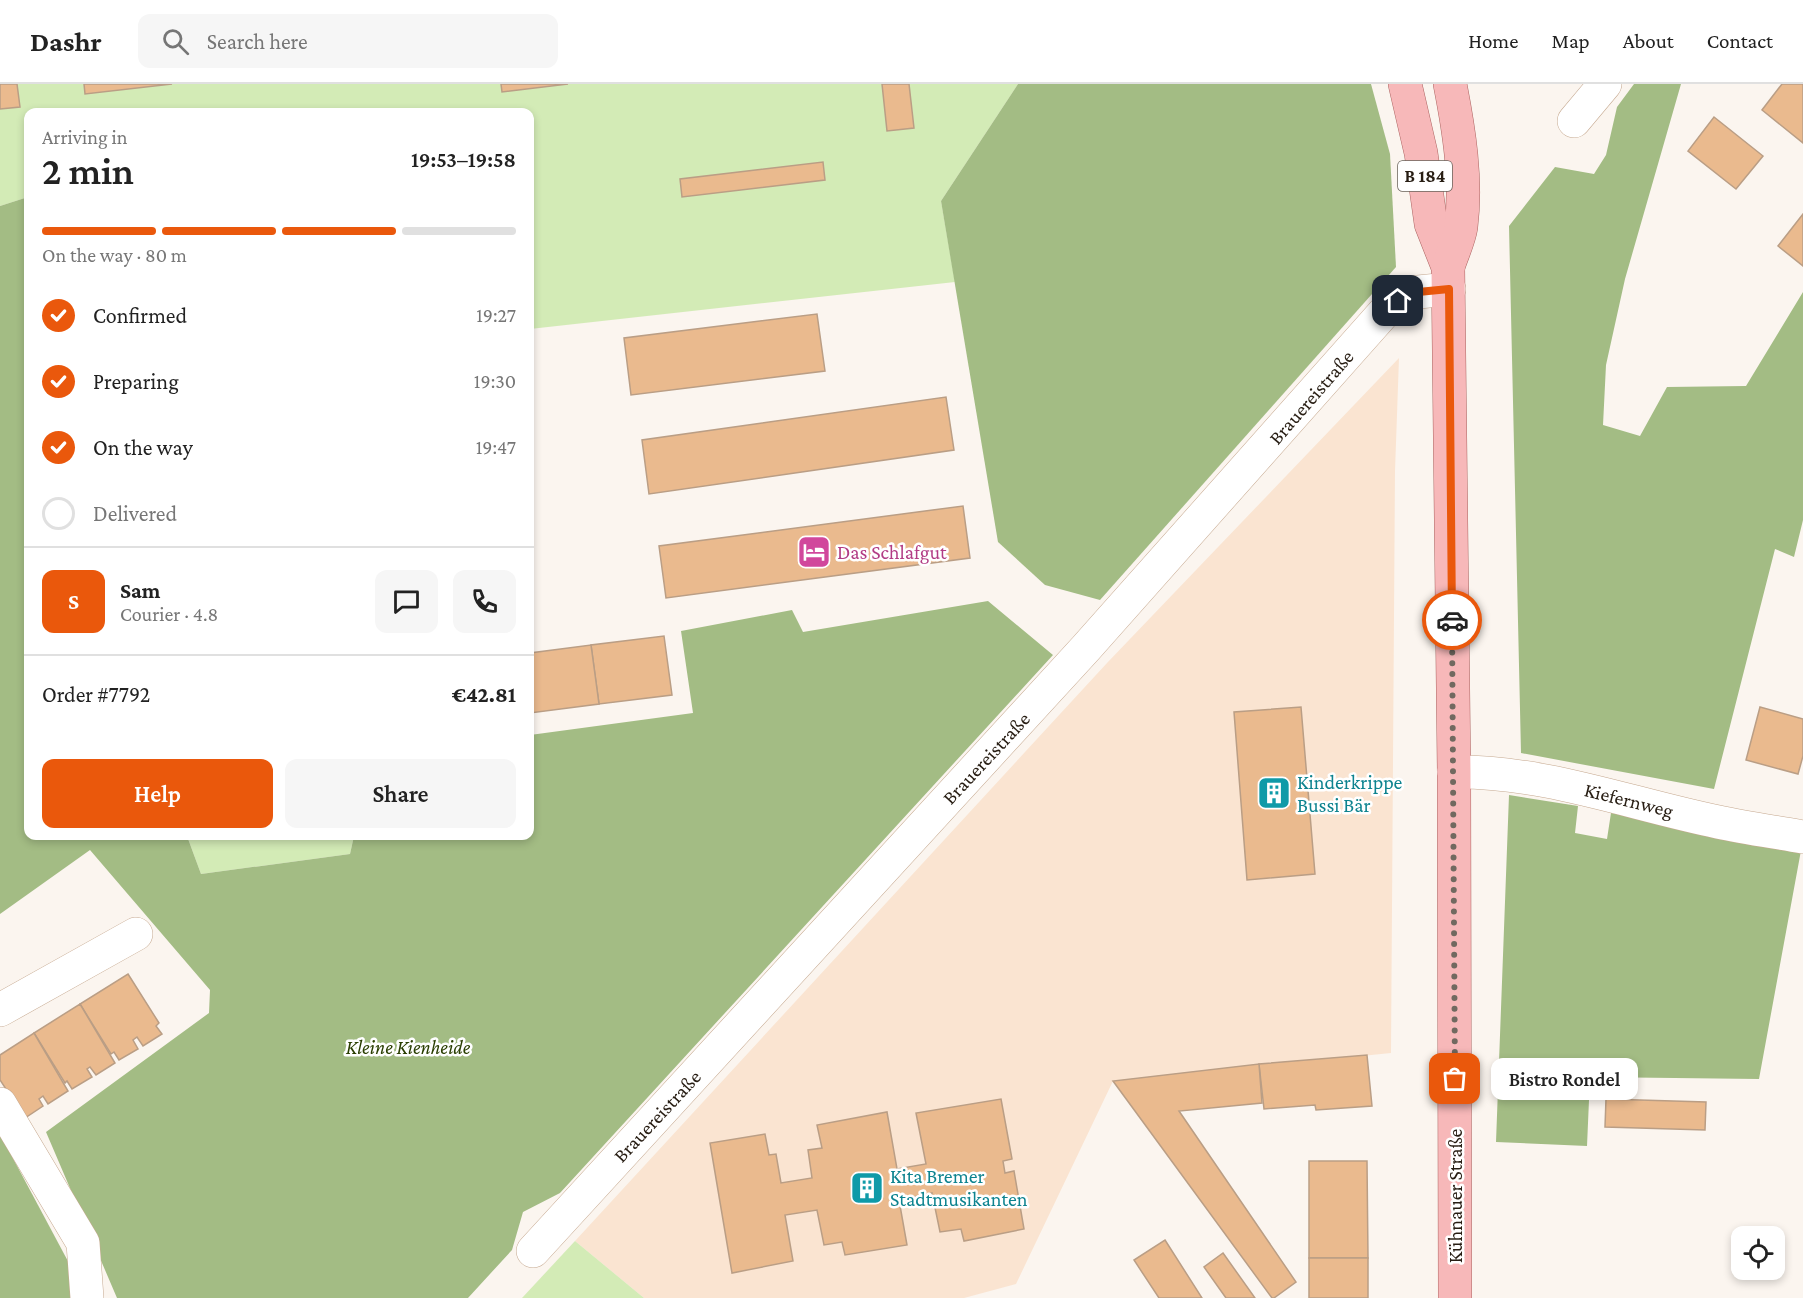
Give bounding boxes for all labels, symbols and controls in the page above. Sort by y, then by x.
search box [138,14,558,68]
icon: search [159,25,192,58]
text: Dashr [30,26,102,57]
text: Search here [207,29,308,54]
text: Home [1468,29,1518,53]
text: Map [1551,29,1590,53]
text: About [1623,29,1674,53]
text: Contact [1707,29,1773,53]
text: Arriving in [42,126,127,148]
text: 19:53–19:58 [411,147,516,172]
text: 2 min [42,149,134,192]
road number: B 184 [1398,161,1452,191]
text: On the way · 80 m [42,244,187,266]
pin [1372,275,1423,326]
icon: home [1381,284,1414,317]
icon: check [42,299,75,332]
text: Confirmed [93,303,187,328]
text: 19:27 [476,304,516,326]
street label: Brauereistraße [1264,345,1358,449]
icon: check [42,365,75,398]
text: Preparing [93,369,179,394]
text: 19:30 [474,370,516,392]
icon: check [42,431,75,464]
text: On the way [93,435,193,460]
text: 19:47 [476,436,516,458]
text: Delivered [93,501,177,526]
hotel icon: Das Schlafgut [796,534,832,570]
place label: Das Schlafgut [837,541,947,564]
button: chat [375,570,438,633]
button: phone [453,570,516,633]
text: Sam [120,578,160,603]
text: S [68,589,79,614]
courier [1422,590,1482,650]
text: Courier · 4.8 [120,603,218,625]
icon: car [1436,604,1469,637]
text: Order #7792 [42,682,150,707]
text: €42.81 [452,682,516,707]
street label: Brauereistraße [938,707,1034,808]
button: Help [42,759,273,828]
button: Share [285,759,516,828]
place label: Kinderkrippe Bussi Bär [1297,771,1403,816]
building icon: Kinderkrippe Bussi Bär [1256,775,1292,811]
street label: Kiefernweg [1582,778,1676,823]
park label: Kleine Kienheide [346,1036,471,1058]
pin [1429,1053,1480,1104]
callout: Bistro Rondel [1491,1058,1638,1100]
icon: bag [1438,1062,1471,1095]
street label: Brauereistraße [609,1065,705,1166]
text: Bistro Rondel [1509,1068,1620,1090]
street label: Kühnauer Straße [1444,1128,1466,1263]
place label: Kita Bremer Stadtmusikanten [890,1165,1028,1210]
building icon: Kita Bremer Stadtmusikanten [849,1170,885,1206]
map controls [1731,1226,1785,1280]
button: locate [1731,1226,1785,1280]

